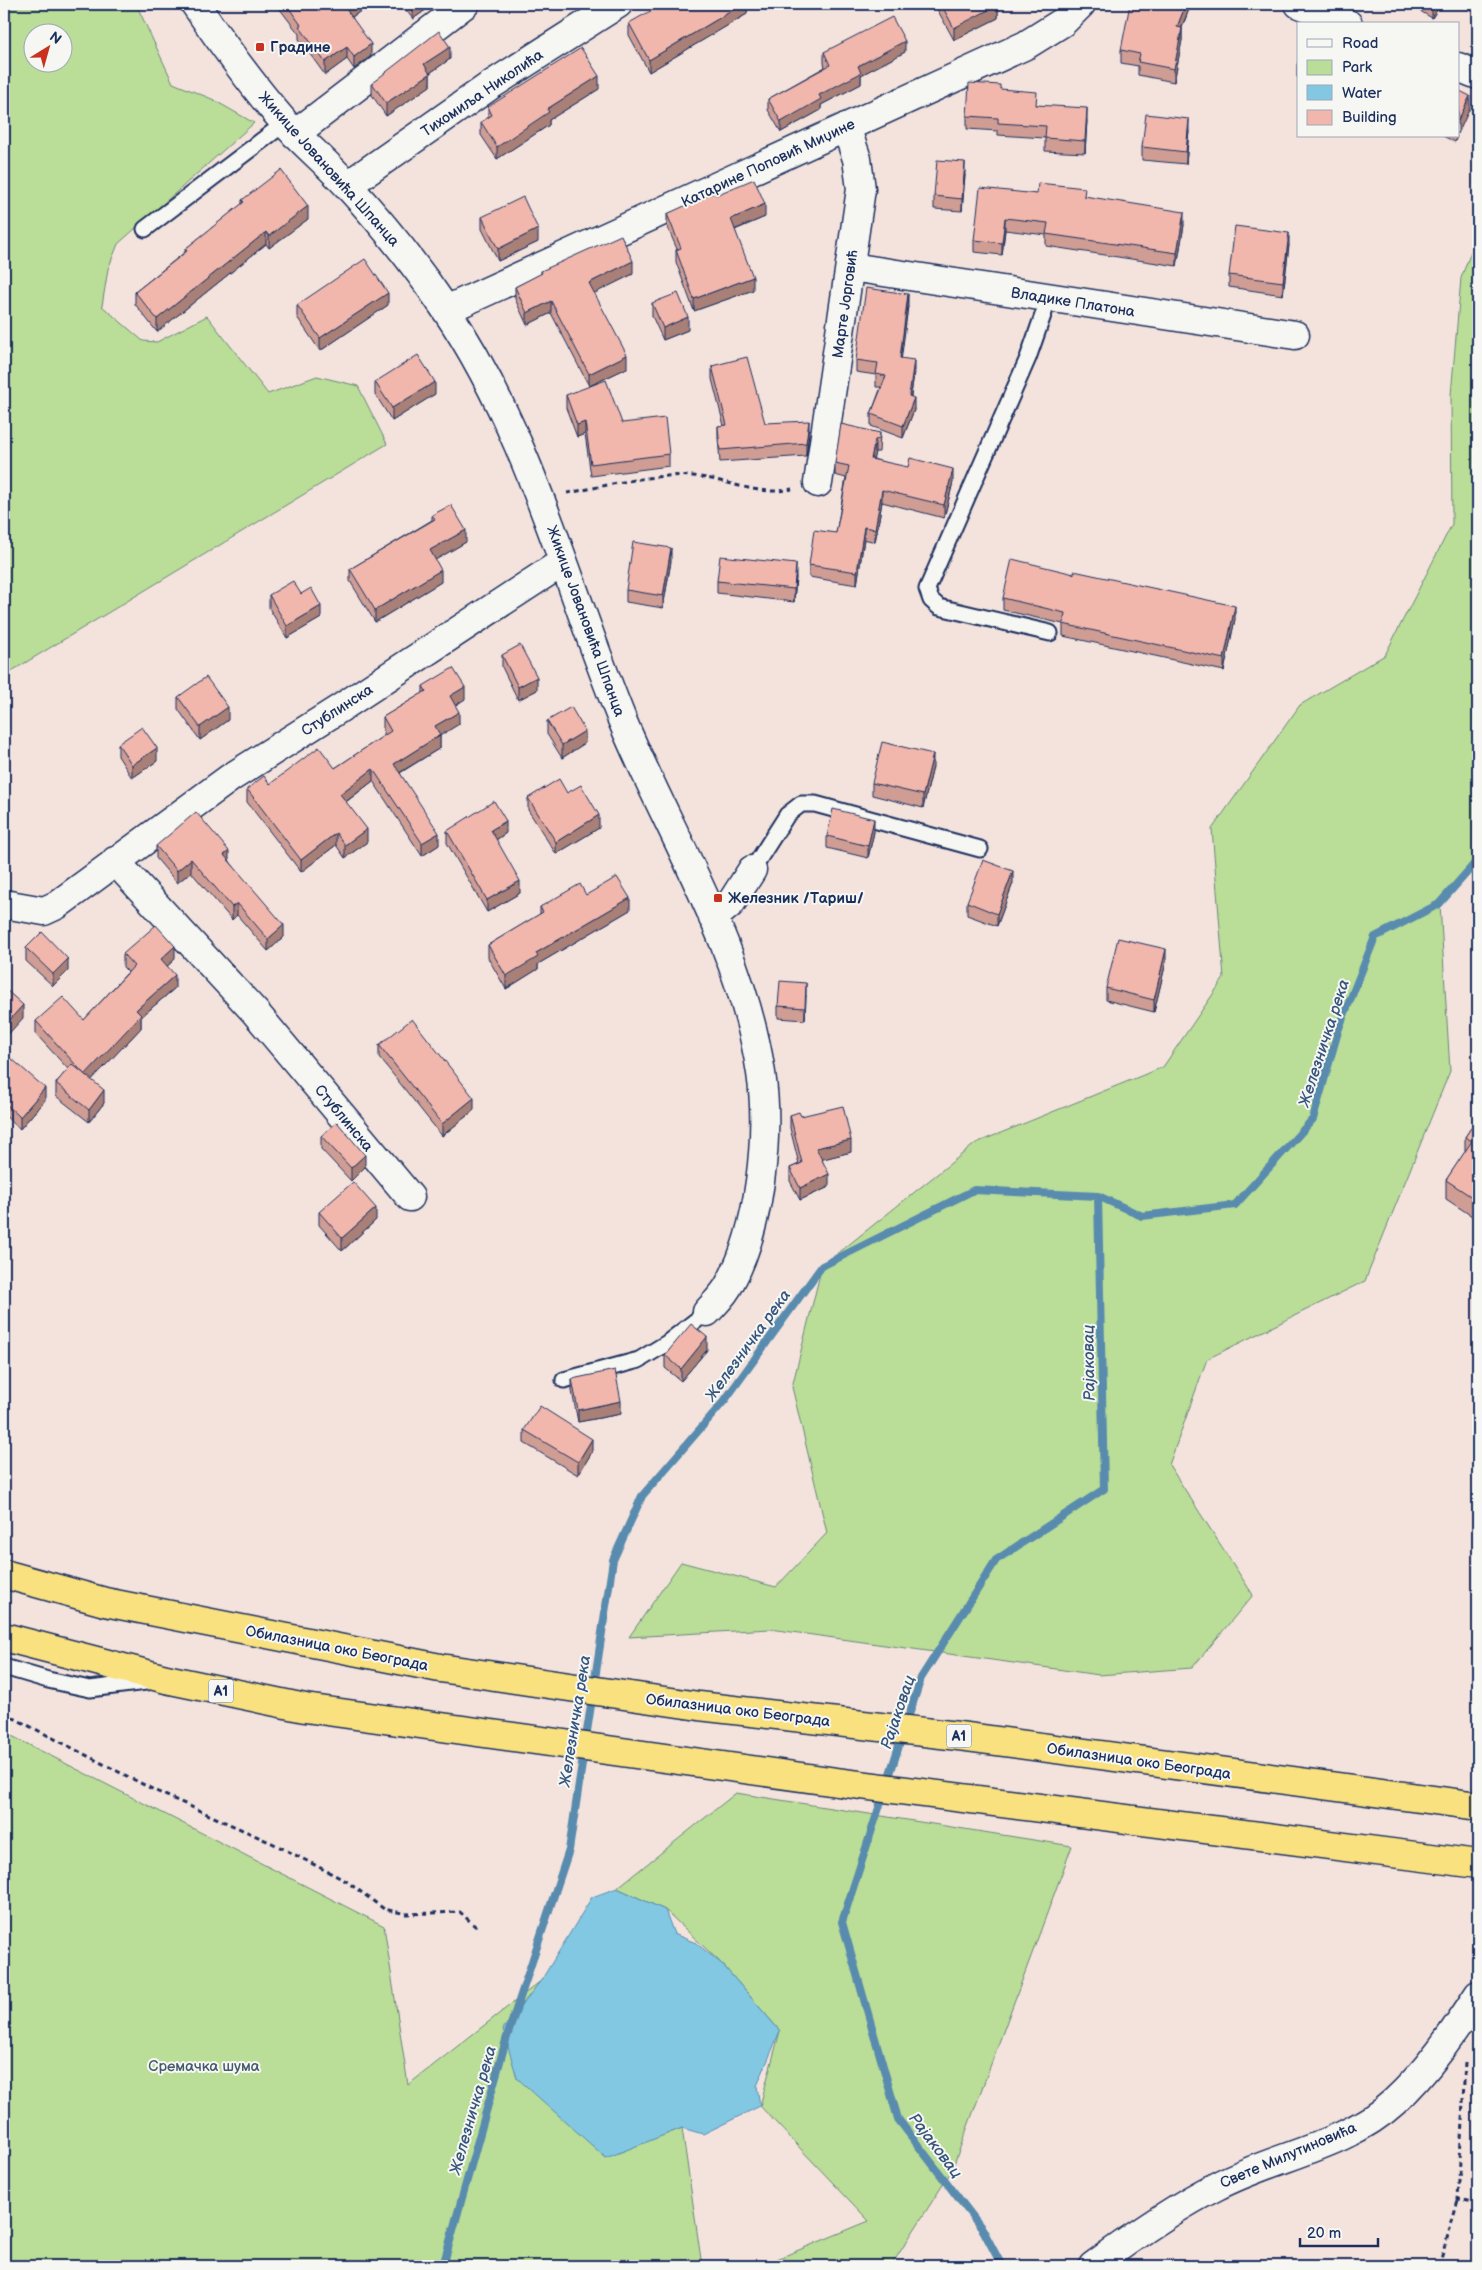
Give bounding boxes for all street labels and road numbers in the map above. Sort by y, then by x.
street label: Тихомиља Николића [418,45,547,141]
street label: Жикице Јовановића Шпанца [254,88,403,251]
street label: Катарине Поповић Миџине [678,115,858,212]
street label: Марте Јорговић [828,249,863,360]
street label: Владике Платона [1010,283,1136,322]
street label: Жикице Јовановића Шпанца [542,523,629,719]
street label: Стублинска [298,680,377,741]
street label: Стублинска [310,1081,377,1156]
street label: Обилазница око Београда [244,1621,430,1676]
road number: A1 [208,1680,234,1702]
street label: Обилазница око Београда [645,1690,831,1731]
road number: A1 [946,1724,972,1748]
street label: Обилазница око Београда [1046,1739,1232,1784]
street label: Свете Милутиновића [1217,2118,1359,2193]

